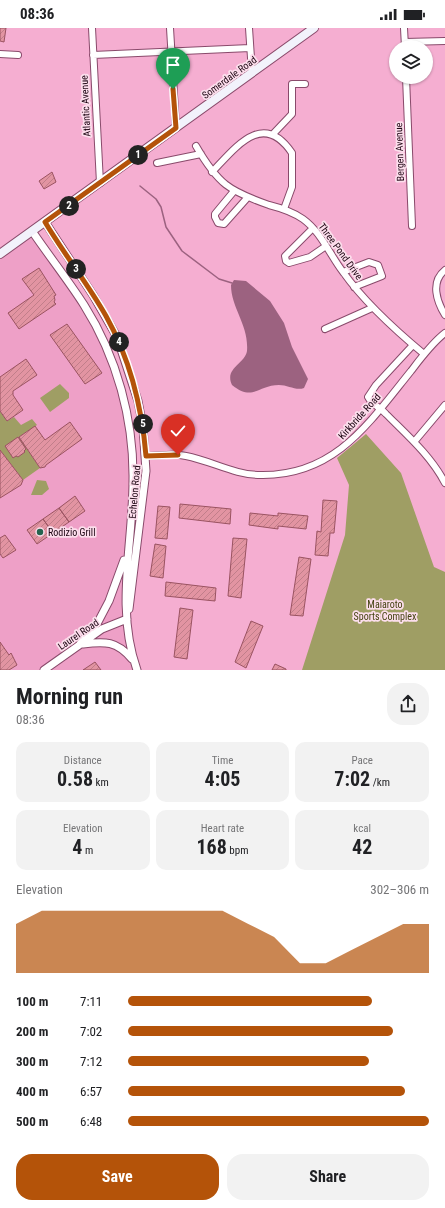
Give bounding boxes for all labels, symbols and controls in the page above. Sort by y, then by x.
text: 08:36 [20,5,54,23]
map controls [389,40,433,84]
button: layers [389,40,433,84]
pin [156,48,190,89]
icon: arrive [162,54,184,76]
street label: Somerdale Road [200,54,259,101]
street label: Atlantic Avenue [78,75,93,137]
street label: Bergen Avenue [393,122,406,181]
pin: 1 [128,145,148,165]
text: 1 [135,148,141,161]
pin: 2 [59,196,79,216]
text: 2 [66,199,72,212]
street label: Three Pond Drive [316,221,365,282]
pin: 3 [66,259,86,279]
text: 3 [73,262,79,275]
pin: 4 [109,332,129,352]
text: 4 [116,335,122,348]
street label: Kirkbride Road [336,391,383,441]
pin: 5 [133,414,153,434]
pin [161,414,195,455]
text: 5 [140,417,146,430]
icon: check [167,420,189,442]
street label: Echelon Road [127,465,142,519]
marker: Rodizio Grill [35,527,45,537]
place label: Rodizio Grill [48,527,95,538]
park label: Maiaroto Sports Complex [354,599,417,622]
street label: Laurel Road [56,617,101,652]
button: share [387,683,429,725]
text: Morning run [16,684,123,709]
text: 08:36 [16,712,45,727]
text: Distance [64,754,102,767]
text: Time [212,754,233,767]
text: Pace [351,754,373,767]
text: 0.58 [57,767,93,791]
text: 4:05 [205,767,240,791]
text: 7:02 [334,767,370,791]
text: km [93,776,109,789]
text: /km [370,776,390,789]
text: Elevation [63,822,103,835]
text: Heart rate [201,822,244,835]
text: kcal [353,822,371,835]
text: 4 [72,835,82,859]
text: 168 [197,835,227,859]
text: 42 [352,835,372,859]
text: m [82,844,93,857]
text: bpm [227,844,248,857]
text: Elevation [16,882,63,897]
text: 302–306 m [370,882,429,897]
text: 100 m [16,994,48,1009]
text: 7:11 [80,994,102,1009]
text: 200 m [16,1024,48,1039]
text: 7:02 [80,1024,102,1039]
text: 300 m [16,1054,48,1069]
text: 7:12 [80,1054,102,1069]
text: 400 m [16,1084,48,1099]
text: 6:57 [80,1084,102,1099]
text: 500 m [16,1114,48,1129]
text: 6:48 [80,1114,102,1129]
button: Save [16,1154,219,1200]
button: Share [227,1154,429,1200]

